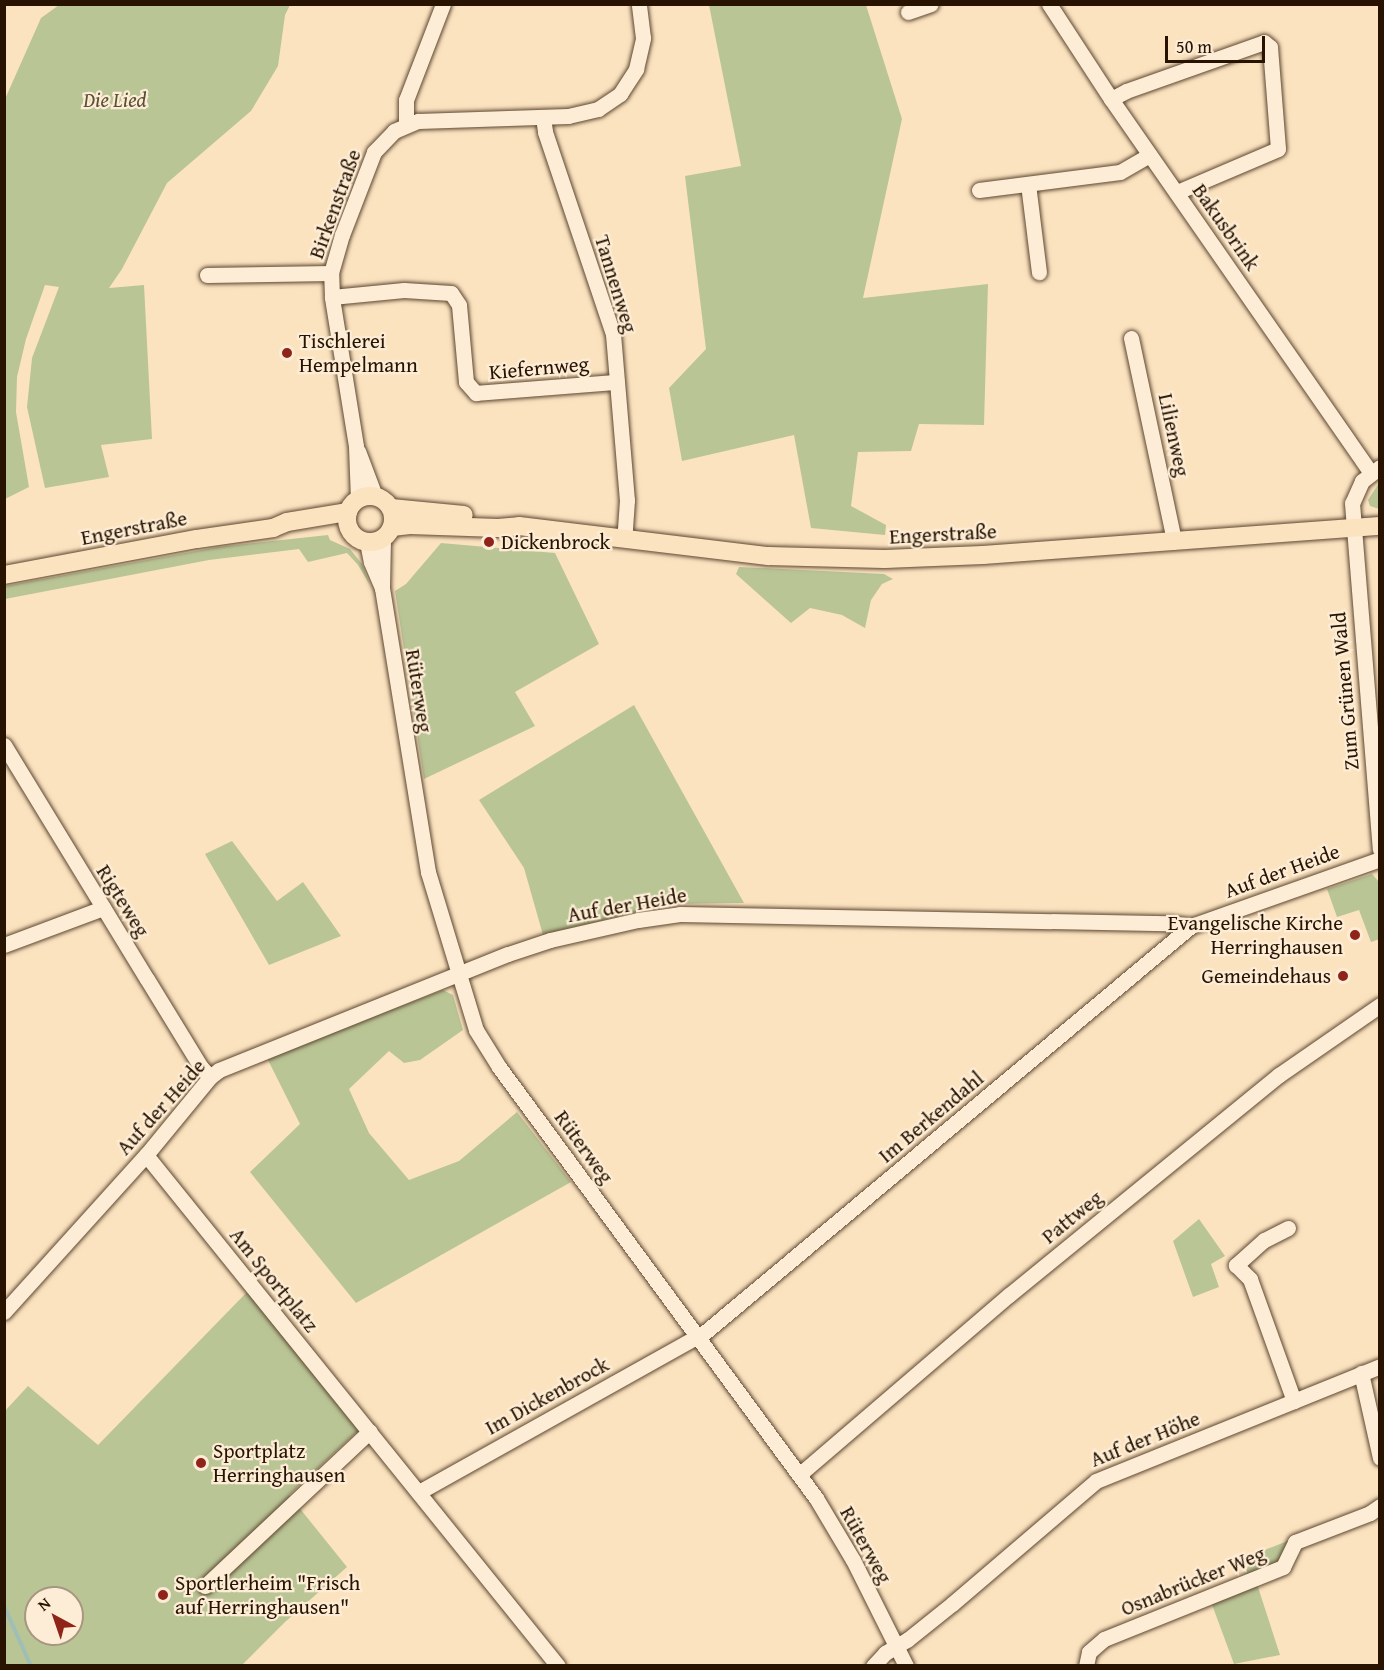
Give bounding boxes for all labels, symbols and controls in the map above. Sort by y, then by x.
scale bar [1168,24,1268,62]
text: 50 m [1176,33,1212,60]
park label: Die Lied [83,87,147,113]
street label: Birkenstraße [304,146,366,262]
street label: Bakusbrink [1187,179,1265,275]
street label: Tannenweg [589,232,643,336]
place label: Tischlerei Hempelmann [299,328,418,378]
marker: Tischlerei Hempelmann [280,346,294,360]
street label: Kiefernweg [488,351,590,385]
street label: Lilienweg [1153,391,1195,479]
street label: Engerstraße [79,505,189,551]
street label: Engerstraße [889,519,997,549]
place label: Dickenbrock [501,529,610,555]
marker: Dickenbrock [482,535,496,549]
street label: Zum Grünen Wald [1326,611,1364,771]
street label: Rüterweg [400,647,438,735]
street label: Auf der Heide [1221,839,1343,903]
street label: Rigteweg [91,860,155,942]
street label: Auf der Heide [565,882,689,928]
place label: Evangelische Kirche Herringhausen [1168,910,1343,960]
marker: Evangelische Kirche Herringhausen [1348,928,1362,942]
place label: Gemeindehaus [1202,963,1331,989]
marker: Gemeindehaus [1336,969,1350,983]
street label: Auf der Heide [111,1054,211,1160]
street label: Im Berkendahl [873,1066,989,1168]
street label: Rüterweg [549,1106,619,1188]
street label: Pattweg [1037,1185,1107,1249]
street label: Am Sportplatz [224,1223,324,1337]
street label: Im Dickenbrock [481,1352,613,1440]
street label: Auf der Höhe [1086,1406,1204,1472]
place label: Sportplatz Herringhausen [213,1438,345,1488]
marker: Sportplatz Herringhausen [194,1456,208,1470]
street label: Rüterweg [835,1502,897,1588]
street label: Osnabrücker Weg [1117,1541,1269,1621]
place label: Sportlerheim "Frisch auf Herringhausen" [175,1570,360,1620]
north arrow [24,1586,84,1646]
marker: Sportlerheim "Frisch auf Herringhausen" [156,1588,170,1602]
text: N [32,1591,56,1616]

